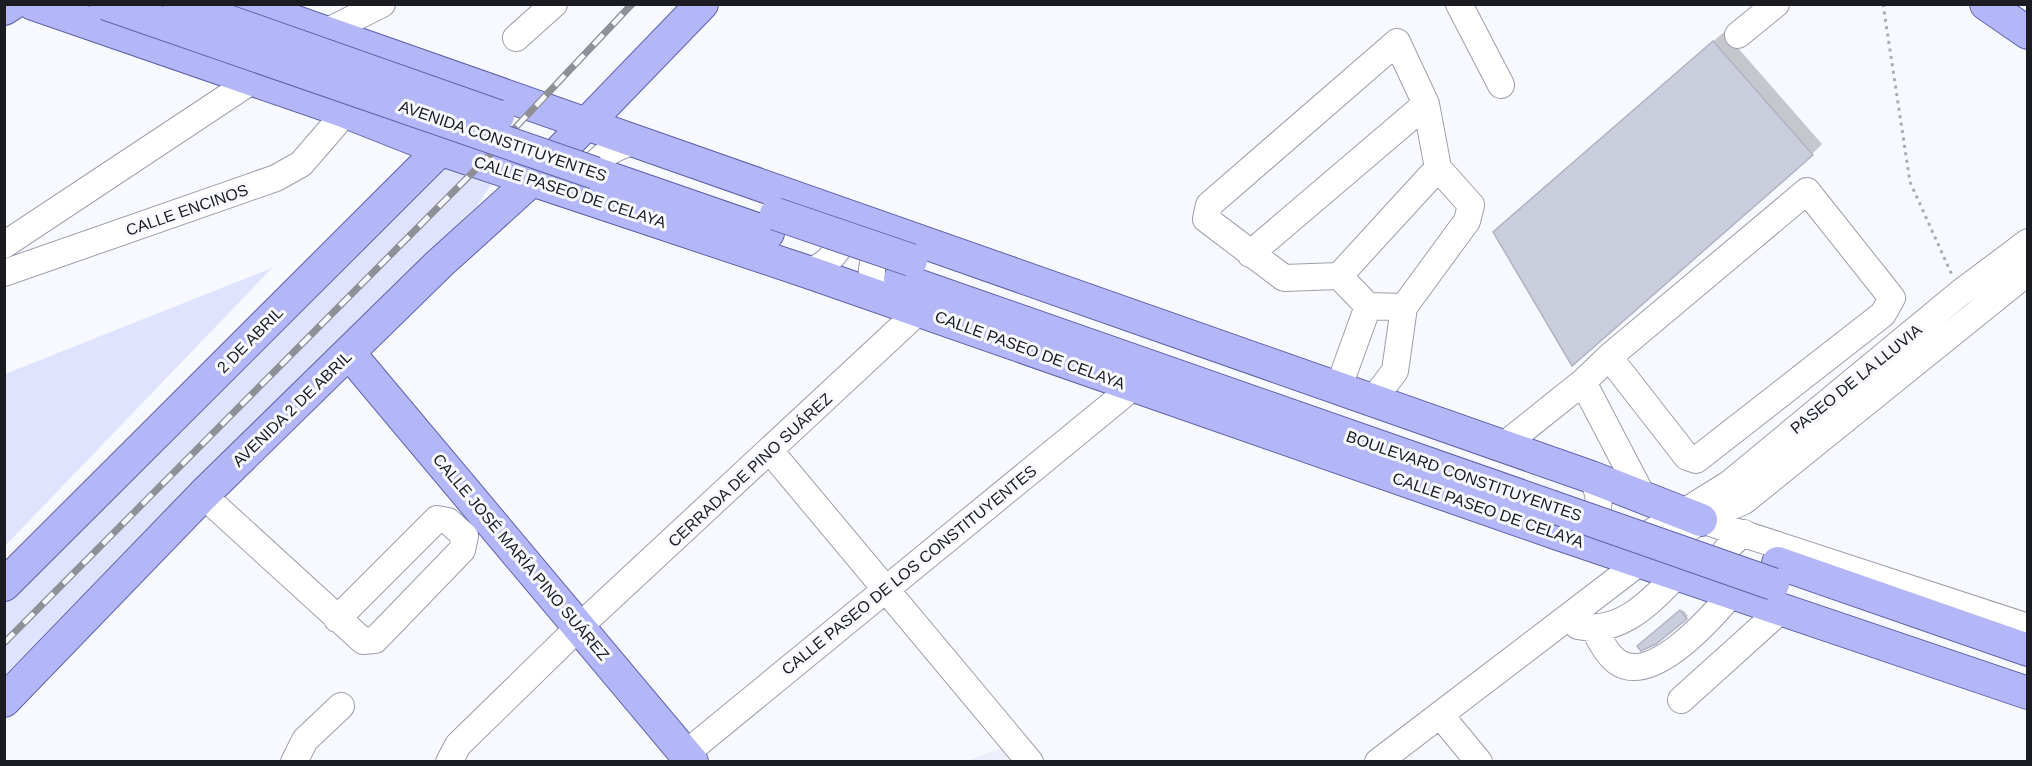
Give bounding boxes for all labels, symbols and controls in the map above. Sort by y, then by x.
street label: AVENIDA CONSTITUYENTES [397,97,609,185]
street label: CALLE PASEO DE CELAYA [472,153,669,231]
street label: CALLE ENCINOS [124,181,250,239]
street label: 2 DE ABRIL [214,304,286,376]
street label: CALLE PASEO DE CELAYA [933,308,1128,392]
street label: PASEO DE LA LLUVIA [1787,321,1925,437]
street label: AVENIDA 2 DE ABRIL [229,348,355,470]
street label: CERRADA DE PINO SUÁREZ [664,389,835,550]
street label: BOULEVARD CONSTITUYENTES [1344,428,1584,524]
street label: CALLE JOSÉ MARÍA PINO SUÁREZ [430,450,613,664]
street label: CALLE PASEO DE LOS CONSTITUYENTES [778,462,1040,678]
street label: CALLE PASEO DE CELAYA [1390,469,1586,551]

